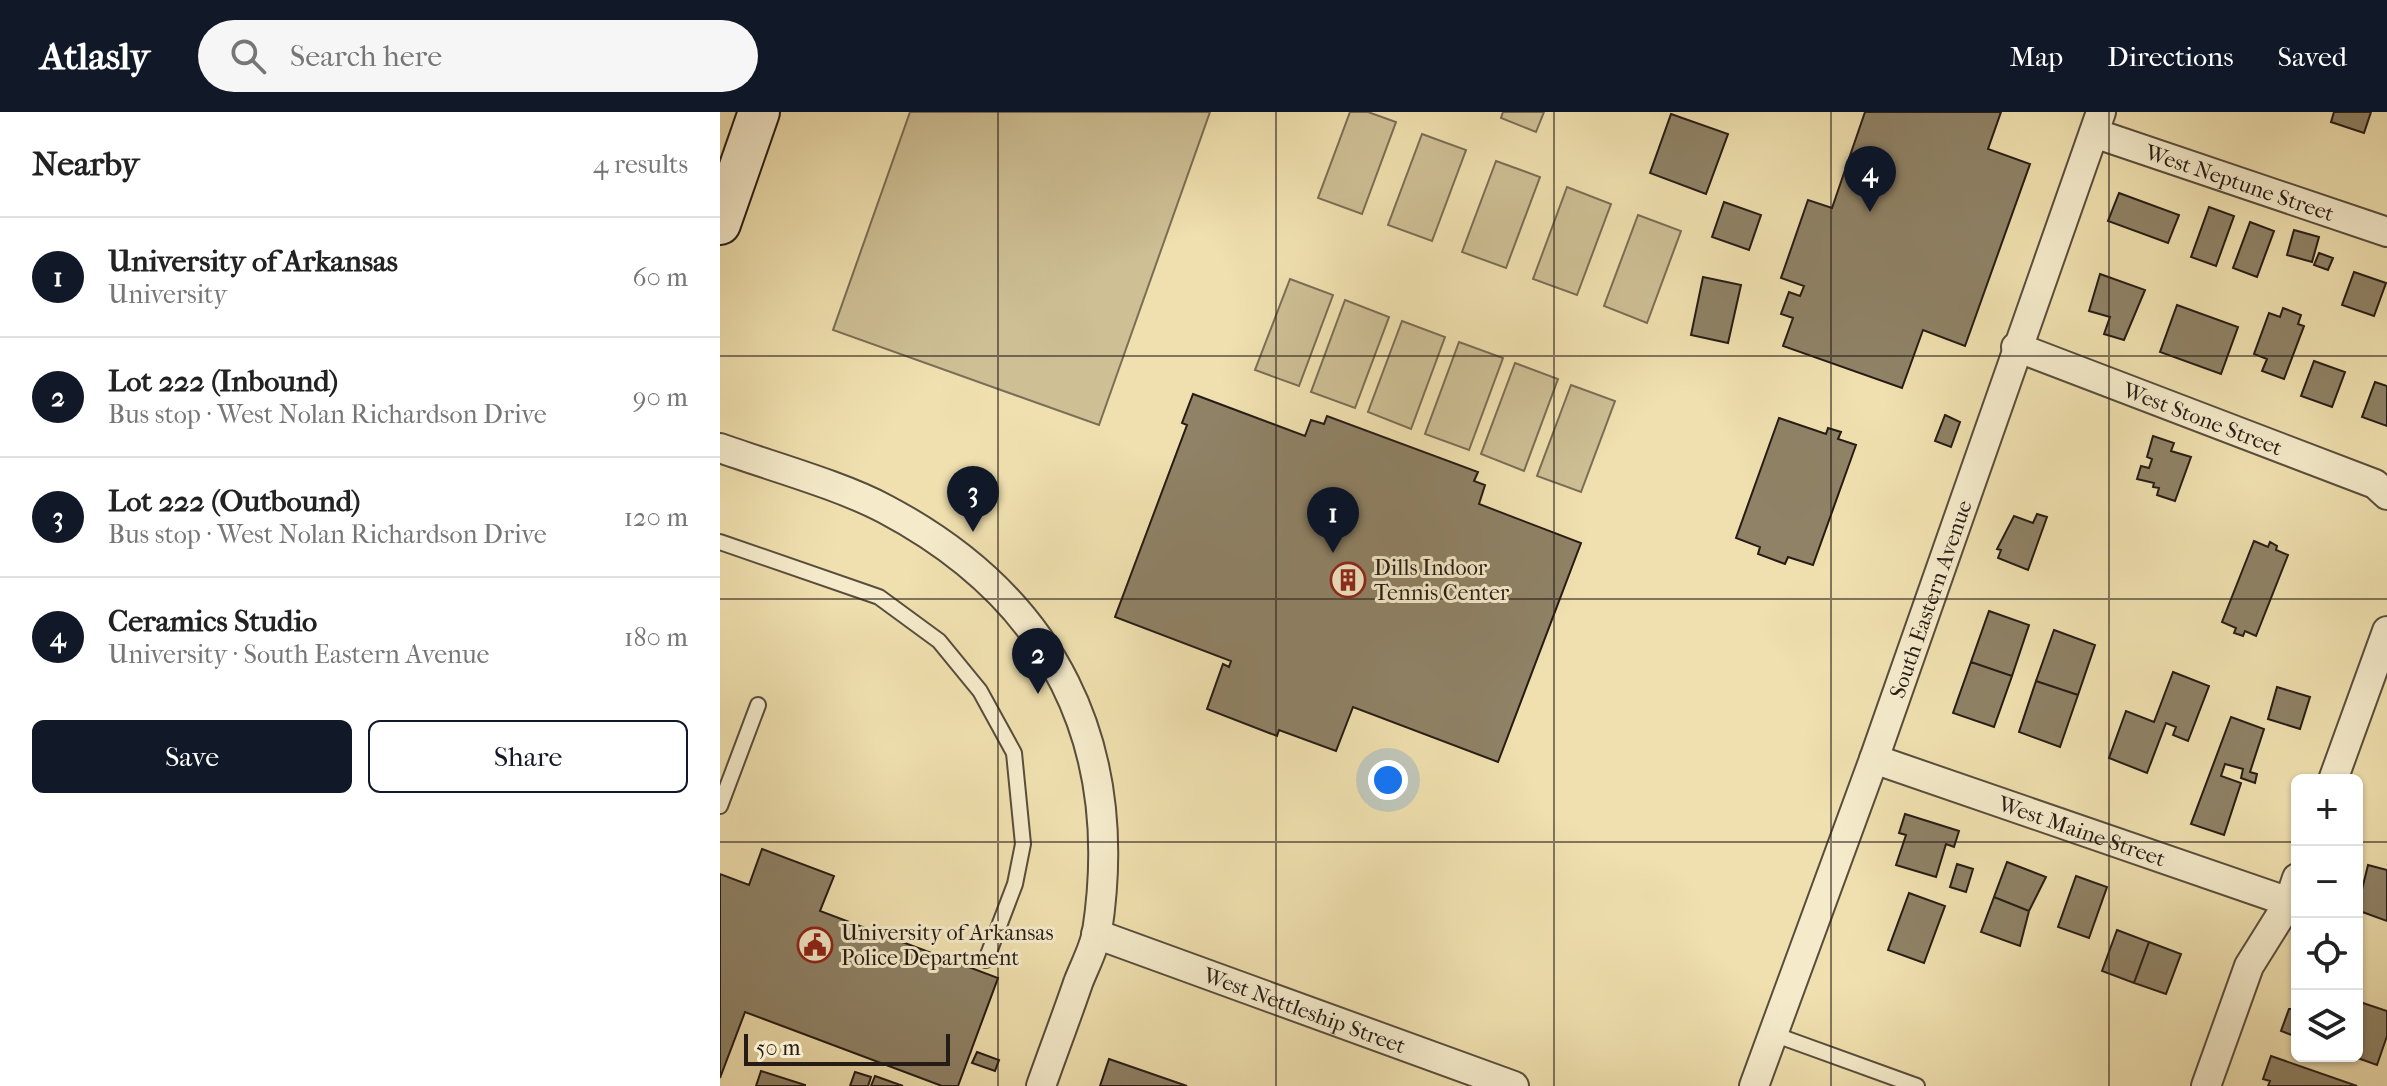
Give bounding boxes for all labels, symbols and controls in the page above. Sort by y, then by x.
search box [198,20,758,92]
text: Atlasly [40,34,150,79]
icon: search [226,34,270,78]
text: Search here [290,39,442,74]
text: Map [2010,40,2063,73]
text: Directions [2107,40,2234,73]
text: Saved [2278,40,2347,73]
street label: West Neptune Street [2141,139,2337,227]
text: Nearby [32,144,139,184]
pin: 4 [1844,146,1896,212]
text: 4 results [593,149,688,180]
text: University of Arkansas [108,244,398,279]
text: 1 [53,262,63,293]
text: 60 m [632,262,688,293]
text: University [108,279,227,310]
text: Lot 222 (Inbound) [108,364,338,399]
street label: West Stone Street [2118,377,2286,461]
text: 2 [51,382,65,413]
text: 90 m [633,382,688,413]
text: Bus stop · West Nolan Richardson Drive [108,399,547,430]
pin: 3 [947,466,999,532]
text: Lot 222 (Outbound) [108,484,360,519]
pin: 1 [1307,487,1359,553]
street label: South Eastern Avenue [1884,497,1978,702]
text: 3 [53,502,63,533]
text: 120 m [624,502,688,533]
text: Bus stop · West Nolan Richardson Drive [108,519,547,550]
place label: Dills Indoor Tennis Center [1374,555,1510,606]
building icon: Dills Indoor Tennis Center [1329,561,1367,599]
text: Ceramics Studio [108,604,317,639]
text: 4 [50,622,66,653]
text: 180 m [624,622,688,653]
pin: 2 [1012,628,1064,694]
text: University · South Eastern Avenue [108,639,489,670]
button: Save [32,720,352,793]
button: Share [368,720,688,793]
your location [1368,760,1408,800]
map controls [2291,774,2363,1062]
button: + [2291,774,2363,846]
street label: West Maine Street [1994,791,2169,872]
button: − [2291,846,2363,918]
button: locate [2291,918,2363,990]
place label: University of Arkansas Police Department [841,920,1054,971]
public building icon: University of Arkansas Police Department [796,926,834,964]
street label: West Nettleship Street [1199,962,1409,1059]
button: layers [2291,990,2363,1062]
scale bar [744,1030,950,1066]
text: 50 m [756,1035,801,1061]

